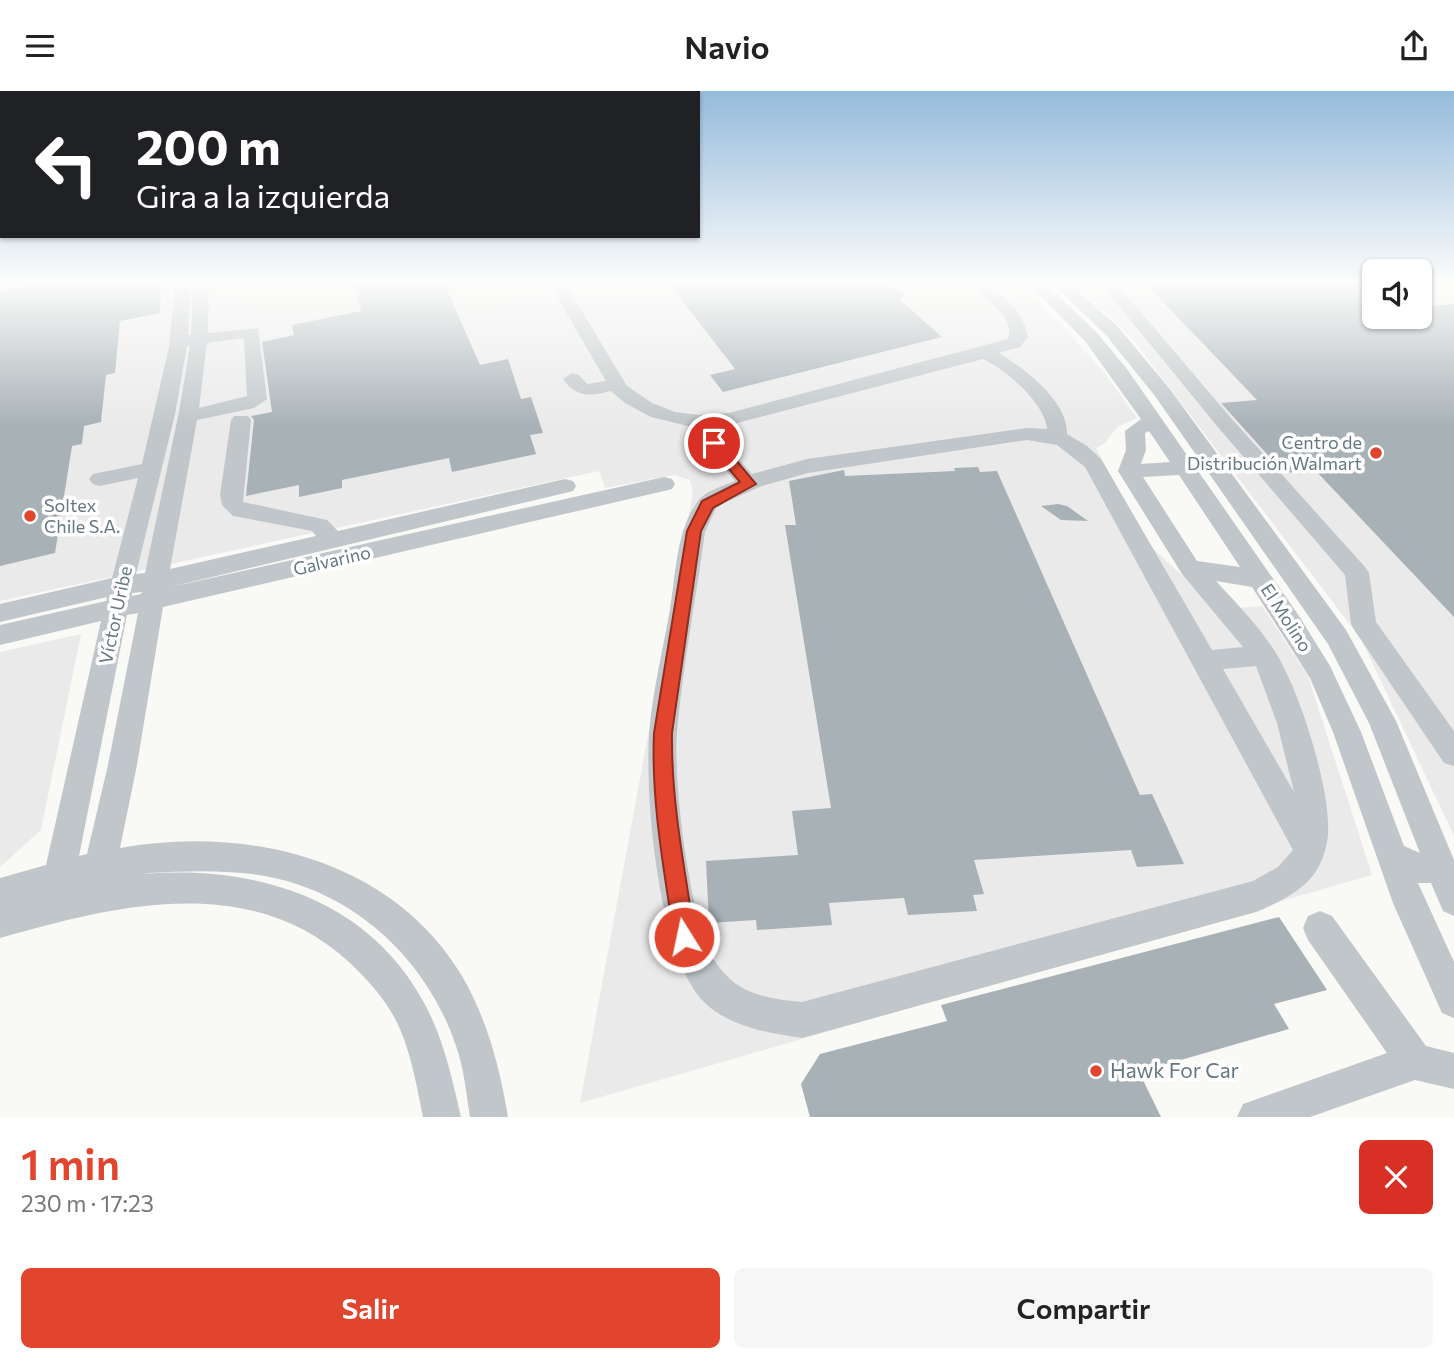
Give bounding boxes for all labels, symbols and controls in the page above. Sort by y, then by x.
text: Navio [684,26,770,66]
icon: menu [21,27,59,65]
icon: share [1395,27,1433,65]
text: 200 m [136,115,281,175]
icon: left [21,119,112,210]
text: Gira a la izquierda [136,175,390,215]
map controls [1362,259,1432,329]
button: sound [1362,259,1432,329]
pin [684,413,744,473]
icon: arrive [695,424,733,462]
place label: Centro de Distribución Walmart [1187,431,1362,474]
marker: Centro de Distribución Walmart [1368,445,1384,461]
place label: Soltex Chile S.A. [44,494,120,537]
marker: Soltex Chile S.A. [22,508,38,524]
street label: Galvarino [291,540,373,580]
street label: Víctor Uribe [94,564,136,666]
street label: El Molino [1257,579,1317,656]
position arrow [647,900,721,974]
place label: Hawk For Car [1110,1057,1239,1082]
marker: Hawk For Car [1088,1063,1104,1079]
text: 1 min [21,1137,120,1189]
button: close [1359,1140,1433,1214]
text: 230 m · 17:23 [21,1189,154,1217]
button: Salir [21,1268,720,1348]
button: Compartir [734,1268,1433,1348]

